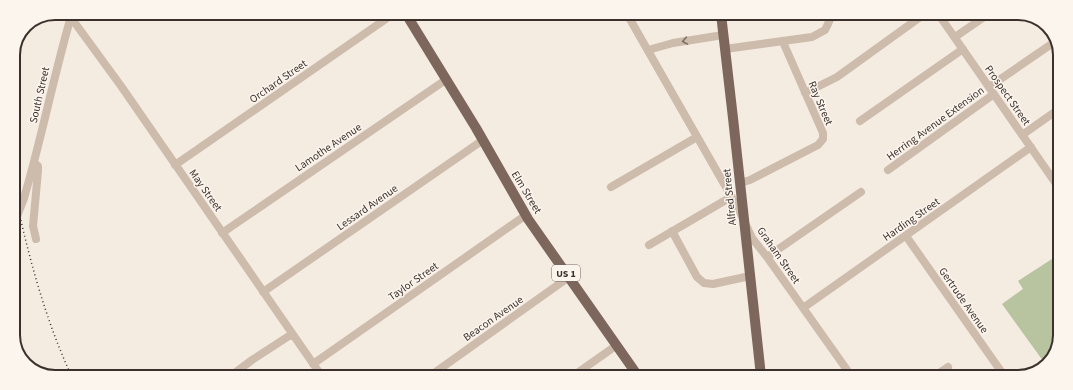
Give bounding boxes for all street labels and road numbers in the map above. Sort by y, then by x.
street label: Orchard Street [246,56,310,107]
street label: Prospect Street [981,62,1034,129]
street label: South Street [26,65,53,125]
street label: Ray Street [805,79,837,128]
street label: Herring Avenue Extension [883,83,987,164]
street label: Lamothe Avenue [292,119,365,175]
street label: May Street [186,166,226,215]
street label: Elm Street [508,168,545,217]
street label: Alfred Street [719,168,740,226]
street label: Lessard Avenue [334,180,401,234]
street label: Harding Street [880,194,943,245]
street label: Graham Street [753,224,804,287]
street label: Taylor Street [385,258,442,304]
street label: Gertrude Avenue [935,264,992,337]
road number: US 1 [552,265,580,281]
street label: Beacon Avenue [460,292,527,345]

